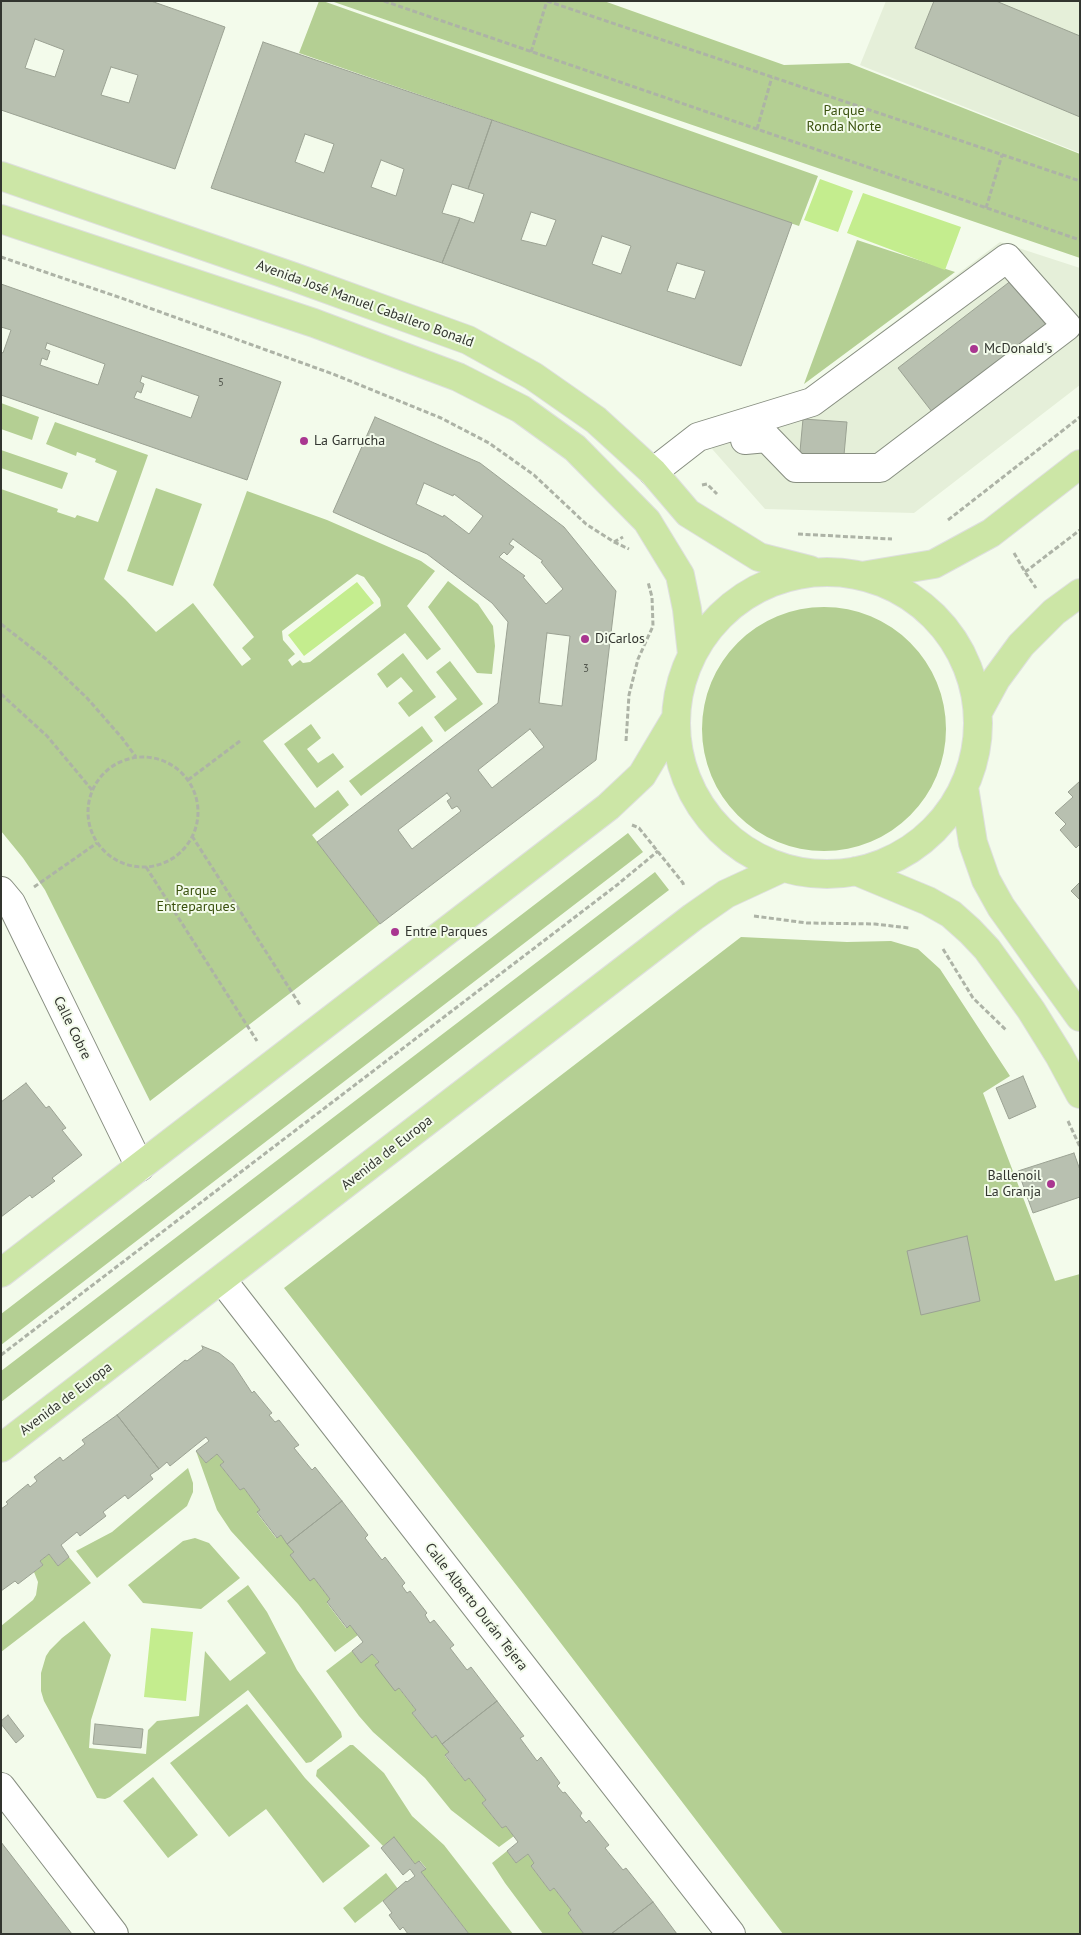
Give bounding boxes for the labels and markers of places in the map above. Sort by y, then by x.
place label: McDonald's [984,341,1052,357]
marker: McDonald's [968,343,980,355]
place label: La Garrucha [314,433,385,449]
marker: La Garrucha [298,435,310,447]
place label: DiCarlos [595,631,645,647]
marker: DiCarlos [579,633,591,645]
place label: Entre Parques [405,924,488,940]
marker: Entre Parques [389,926,401,938]
place label: Ballenoil La Granja [985,1168,1041,1200]
marker: Ballenoil La Granja [1045,1178,1057,1190]

